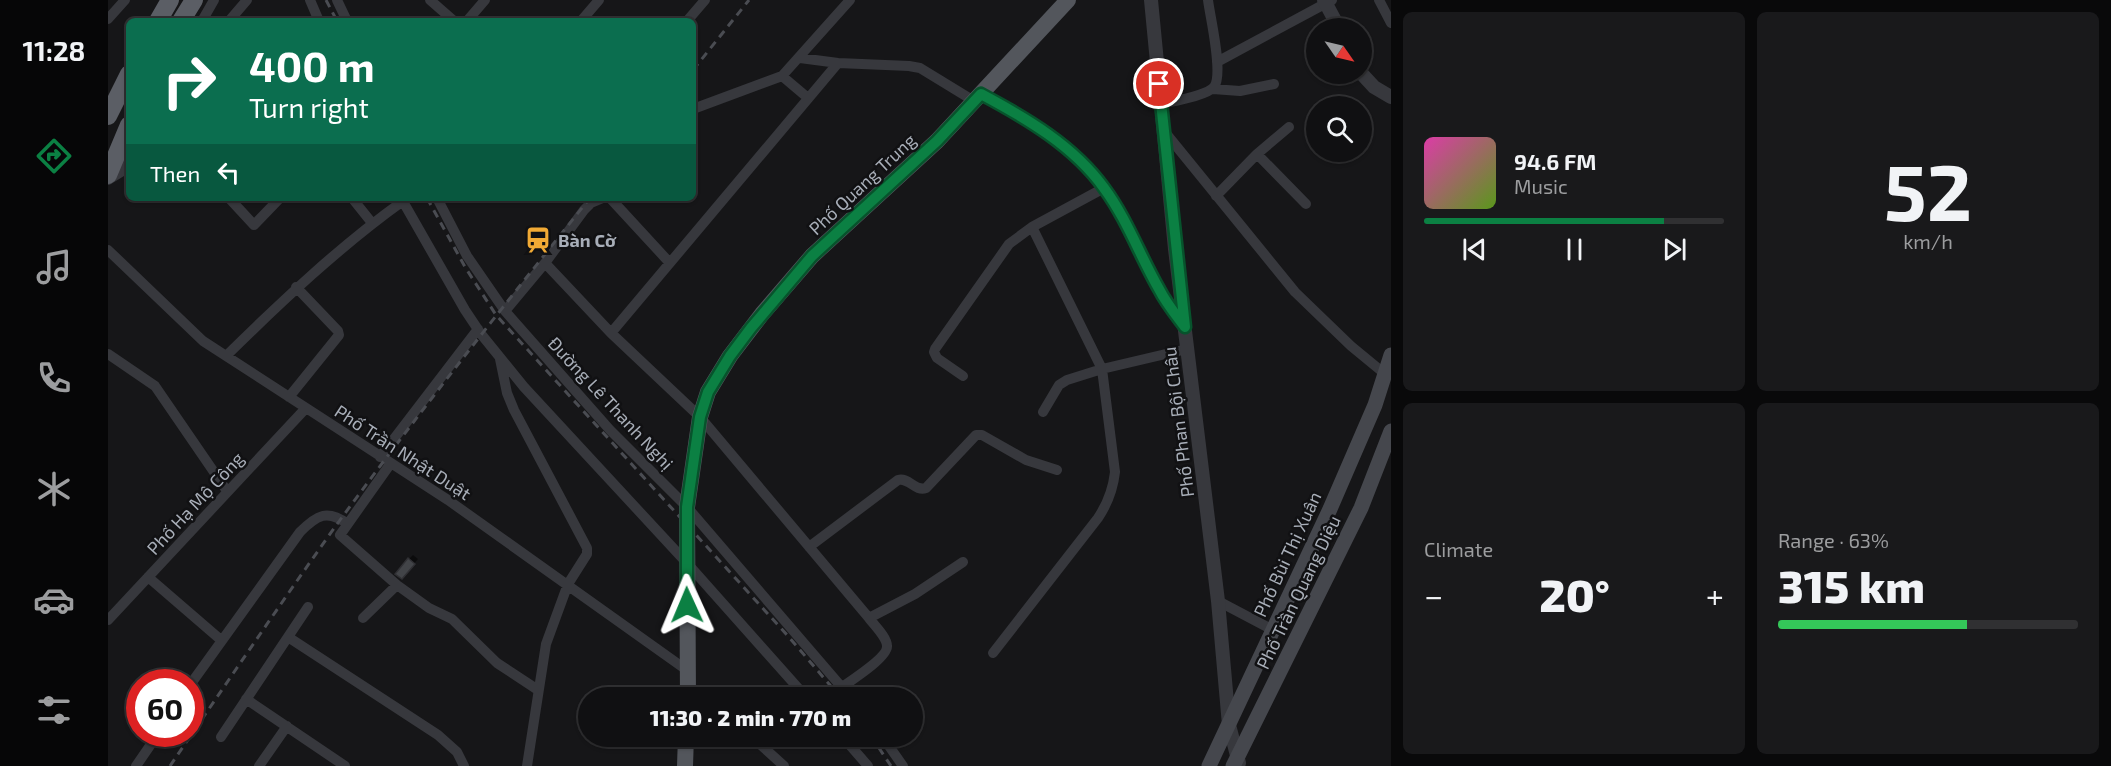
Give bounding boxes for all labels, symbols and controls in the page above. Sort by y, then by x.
north arrow [1306,18,1372,84]
map controls [1306,18,1372,162]
text: 11:28 [23,34,85,66]
text: 400 m [249,40,375,90]
icon: right [150,42,228,120]
pin [1133,58,1184,109]
icon: arrive [1142,67,1175,100]
text: Turn right [249,91,369,123]
button: search [1306,96,1372,162]
street label: Phố Quang Trung [804,129,920,239]
icon: directions [33,135,75,177]
text: 52 [1884,143,1972,237]
text: 94.6 FM [1514,148,1596,174]
icon: left [212,156,245,189]
text: Then [150,160,200,186]
text: Music [1514,174,1568,198]
station icon: Bàn Cờ [523,225,553,255]
place label: Bàn Cờ [558,229,617,251]
text: km/h [1903,229,1953,253]
icon: previous [1458,233,1491,266]
icon: pause [1558,233,1591,266]
icon: next [1658,233,1691,266]
icon: music [33,246,75,288]
street label: Đường Lê Thanh Nghị [544,332,678,474]
street label: Phố Phan Bội Châu [1158,345,1198,499]
icon: phone [33,357,75,399]
street label: Phố Trần Nhật Duật [331,400,475,504]
street label: Phố Hạ Mộ Công [142,447,248,559]
icon: climate [33,468,75,510]
street label: Phố Bùi Thị Xuân [1248,488,1326,620]
street label: Phố Trần Quang Diệu [1251,512,1345,672]
text: Range · 63% [1778,528,1889,552]
text: Climate [1424,537,1493,561]
text: 315 km [1778,558,1925,612]
text: 20° [1539,567,1610,621]
position arrow [655,573,719,637]
text: − [1424,575,1443,615]
text: + [1706,575,1724,615]
icon: car [33,579,75,621]
speed limit sign: 60 [126,669,204,747]
icon: filters [33,689,75,731]
text: 11:30 · 2 min · 770 m [650,704,851,730]

